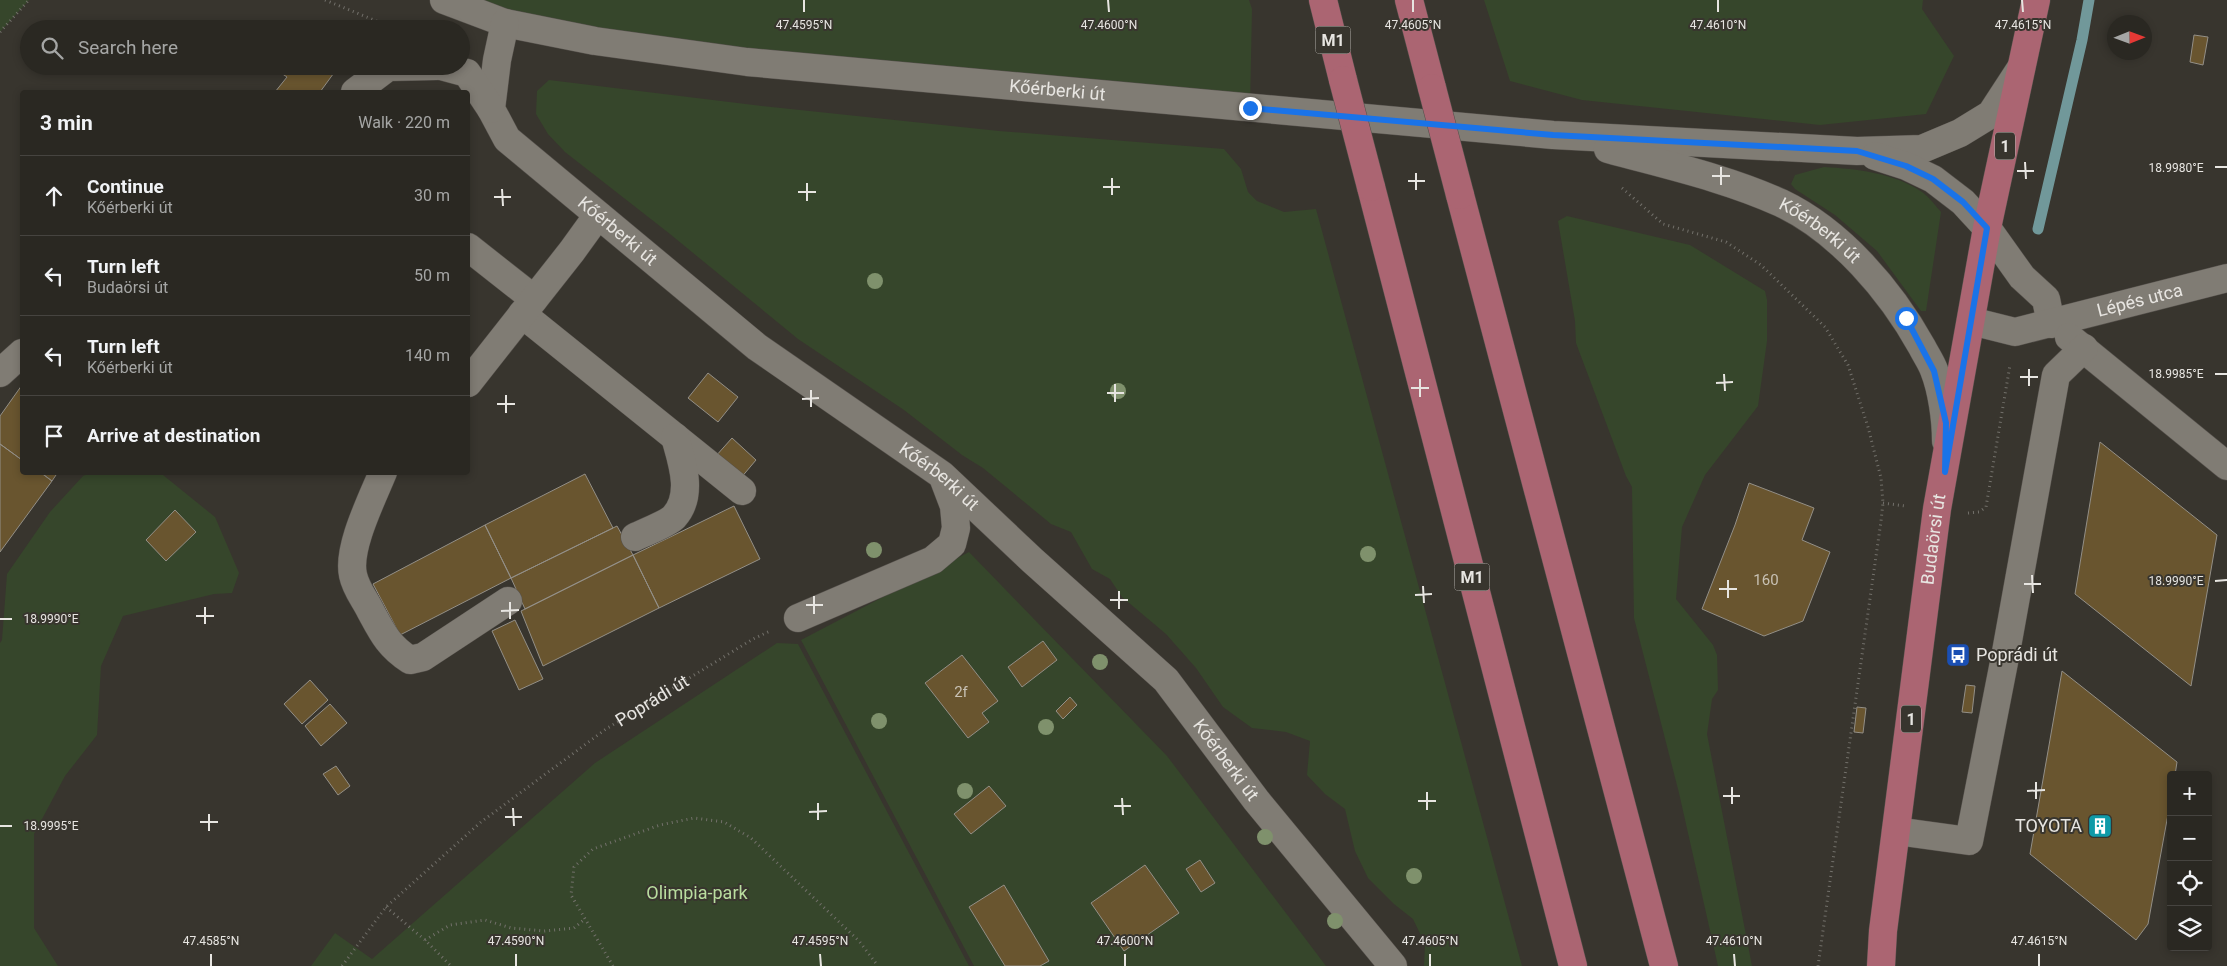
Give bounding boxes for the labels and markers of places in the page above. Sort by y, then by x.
bus stop icon: Poprádi út [1945,642,1971,668]
place label: Poprádi út [1976,644,2058,665]
building icon: TOYOTA [2087,813,2113,839]
place label: TOYOTA [2015,815,2082,836]

